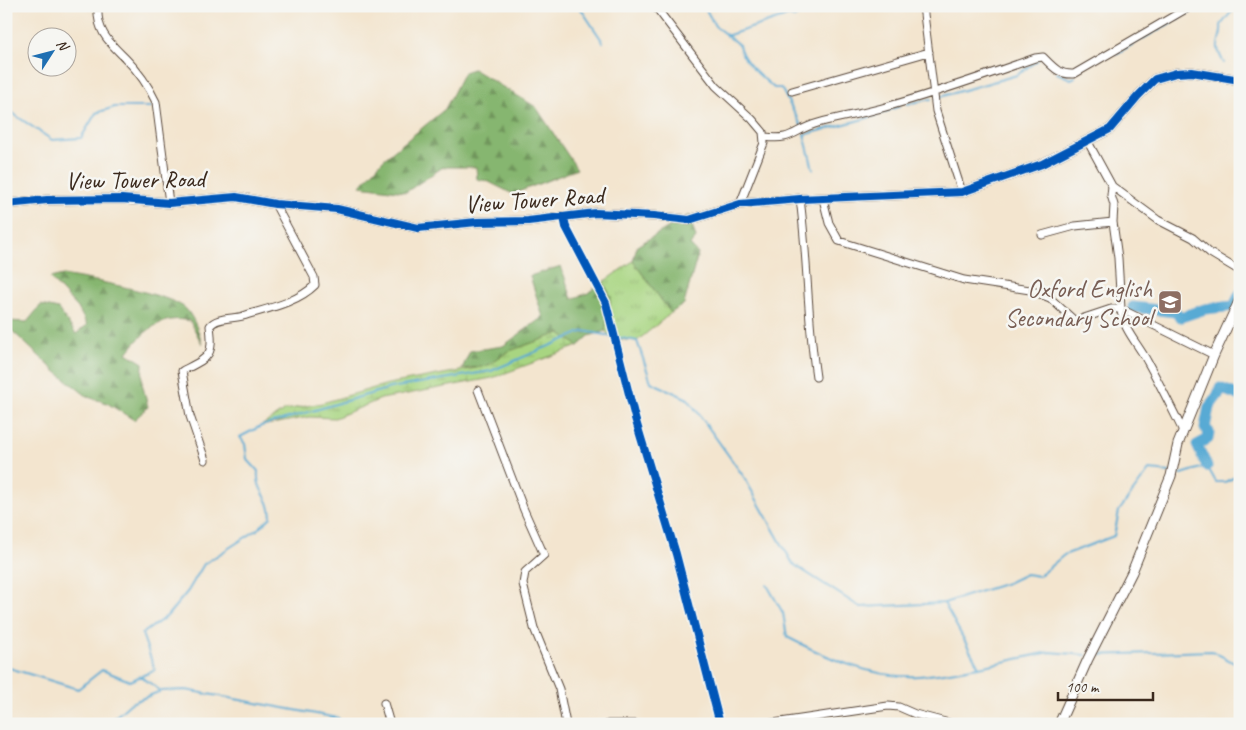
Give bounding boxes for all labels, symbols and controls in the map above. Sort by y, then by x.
north arrow [28,28,78,78]
text: N [53,36,73,55]
street label: View Tower Road [65,163,209,197]
street label: View Tower Road [463,179,609,221]
place label: Oxford English Secondary School [1005,273,1157,334]
school or university icon: Oxford English Secondary School [1157,289,1183,315]
scale bar [1058,670,1154,702]
text: 100 m [1066,678,1100,697]

